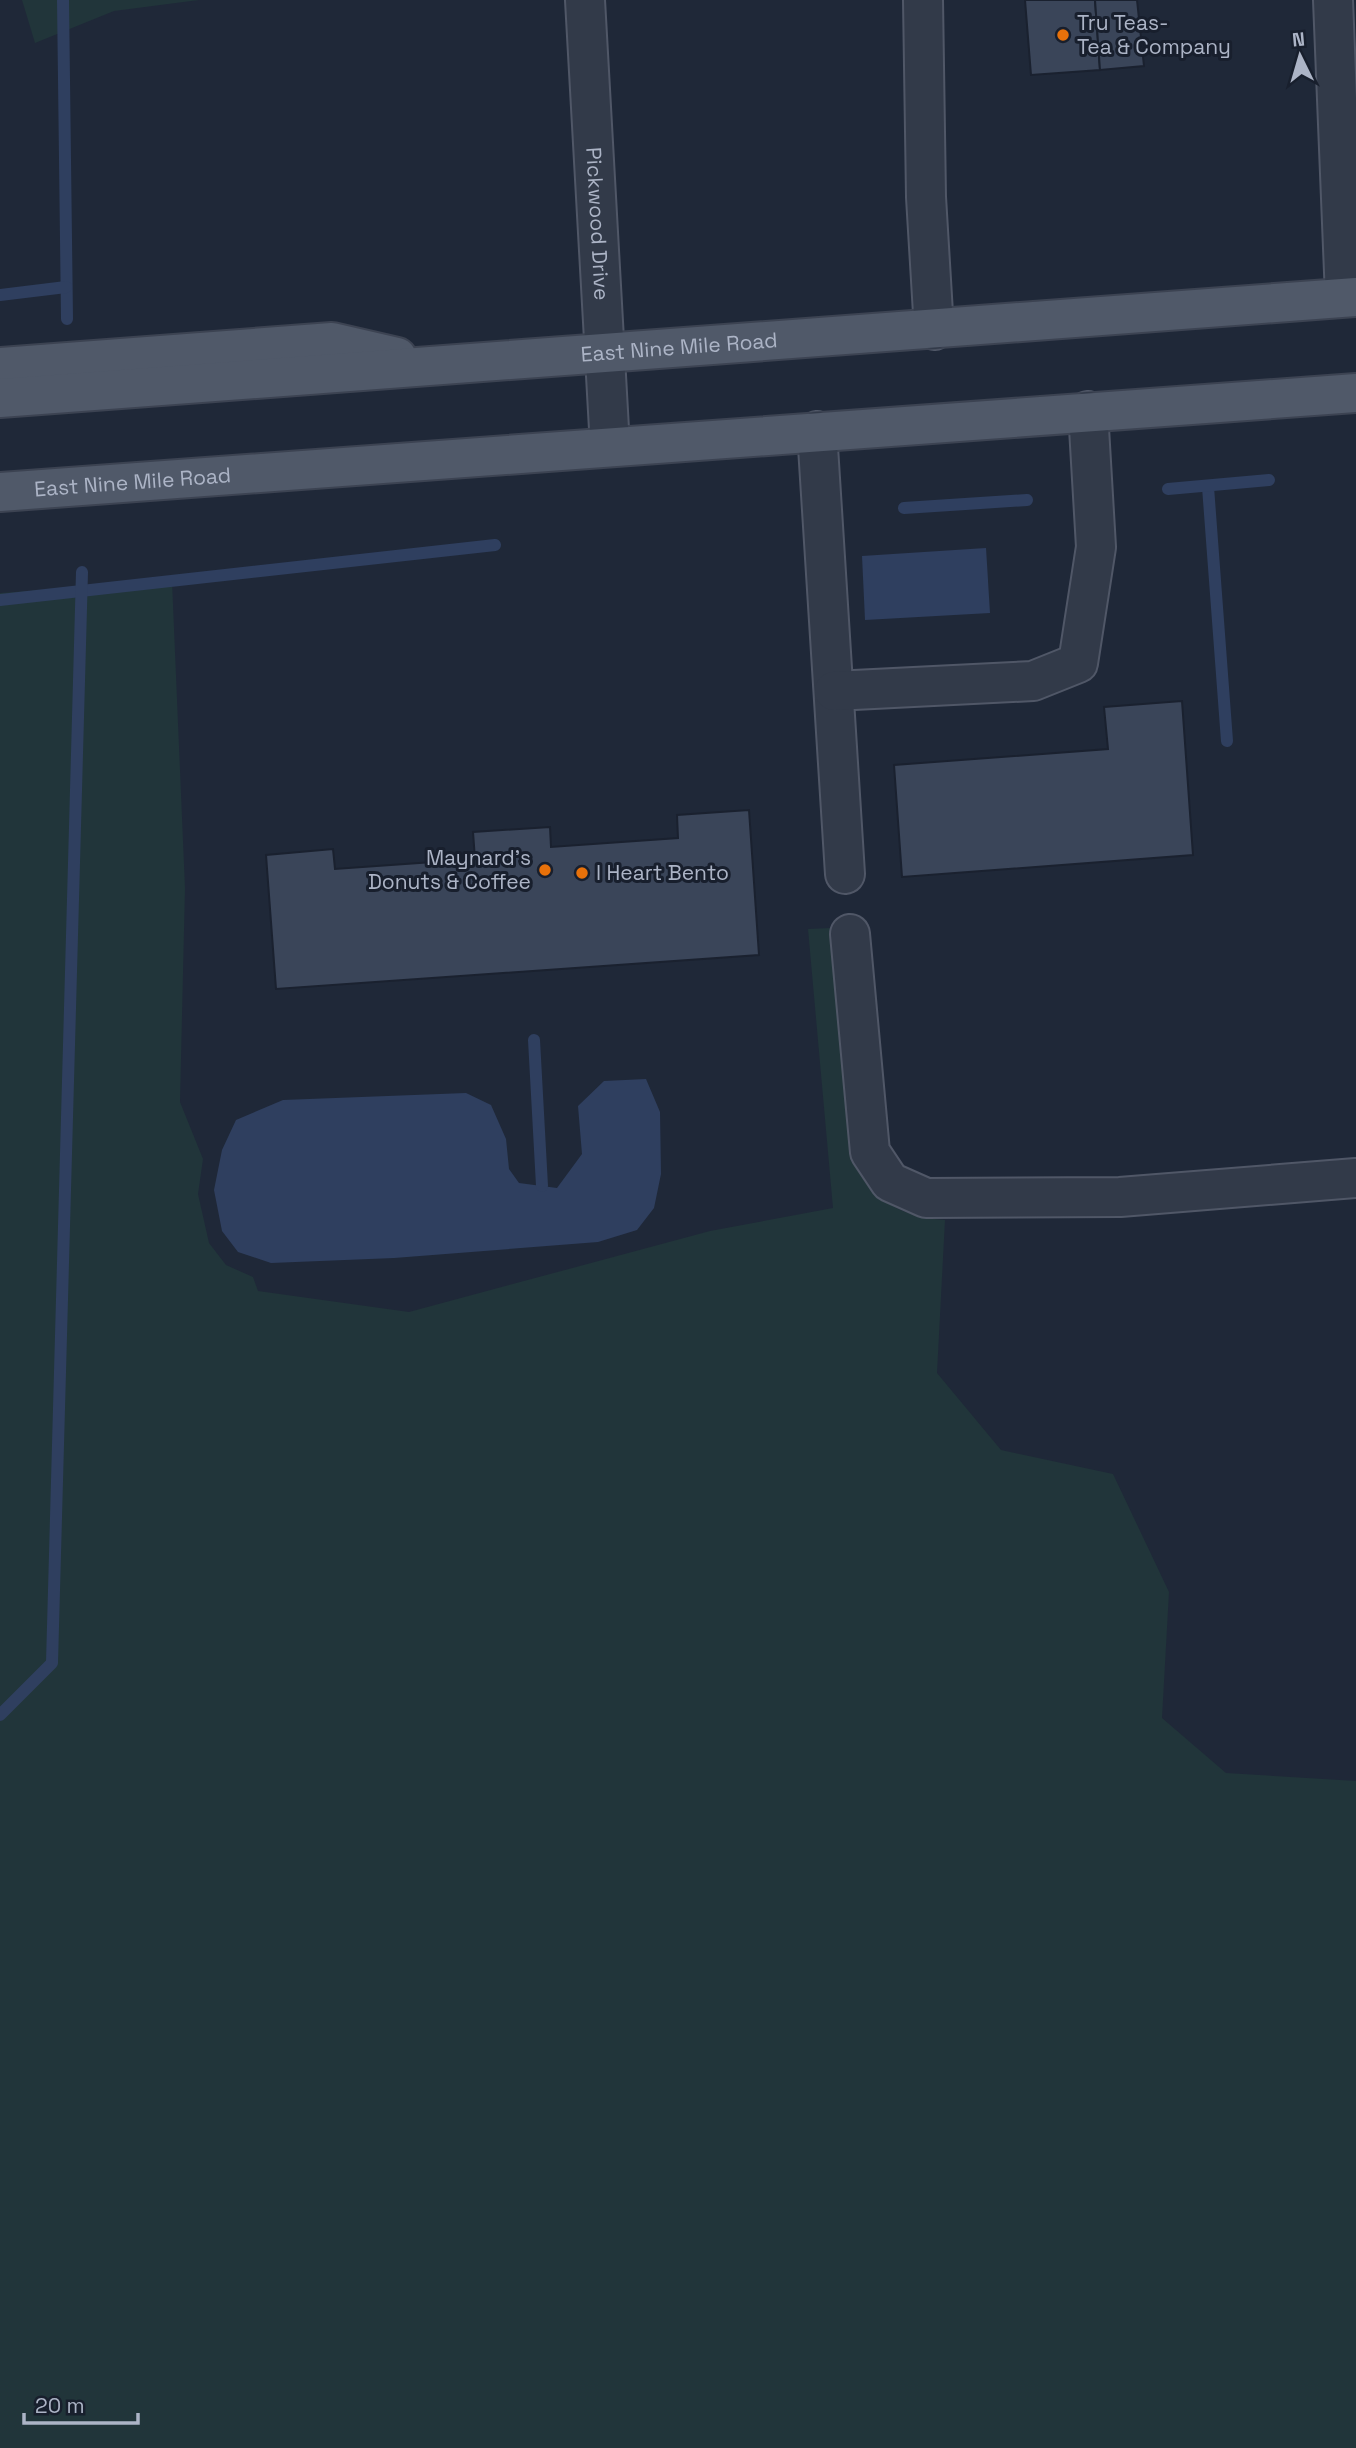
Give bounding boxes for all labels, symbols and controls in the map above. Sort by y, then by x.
place label: Tru Teas- Tea & Company [1077,9,1231,60]
north arrow [1265,21,1335,91]
marker: Tru Teas- Tea & Company [1055,27,1071,43]
text: N [1291,27,1306,53]
street label: Pickwood Drive [580,146,616,301]
street label: East Nine Mile Road [580,326,779,368]
street label: East Nine Mile Road [33,461,232,502]
place label: Maynard's Donuts & Coffee [368,844,531,895]
place label: I Heart Bento [596,859,729,886]
marker: Maynard's Donuts & Coffee [537,862,553,878]
marker: I Heart Bento [574,865,590,881]
scale bar [24,2382,138,2426]
text: 20 m [35,2392,85,2419]

